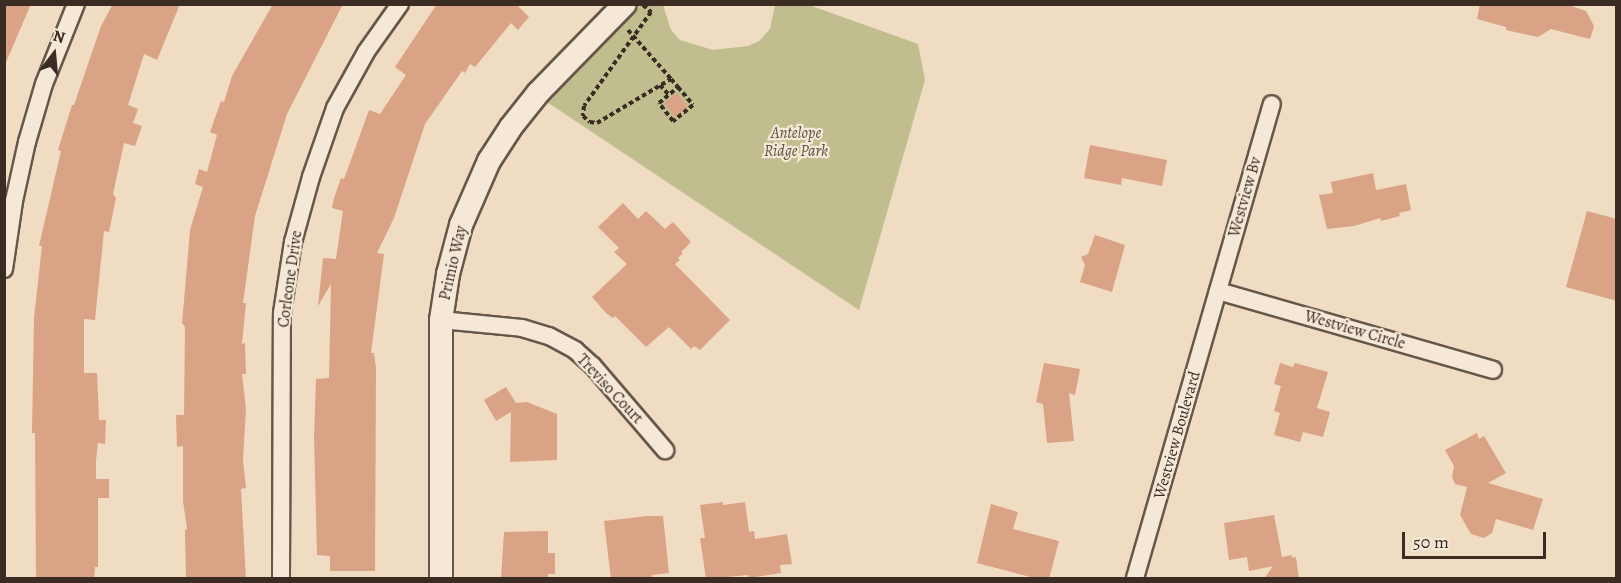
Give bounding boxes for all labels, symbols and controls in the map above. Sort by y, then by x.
north arrow [24,24,84,84]
text: N [50,25,68,49]
park label: Antelope Ridge Park [764,123,828,161]
street label: Westview Bv [1224,155,1266,239]
street label: Primio Way [435,224,471,302]
street label: Corleone Drive [274,229,306,329]
street label: Westview Circle [1302,306,1408,354]
street label: Treviso Court [573,350,647,428]
street label: Westview Boulevard [1150,369,1204,501]
scale bar [1405,520,1549,558]
text: 50 m [1413,530,1449,554]

